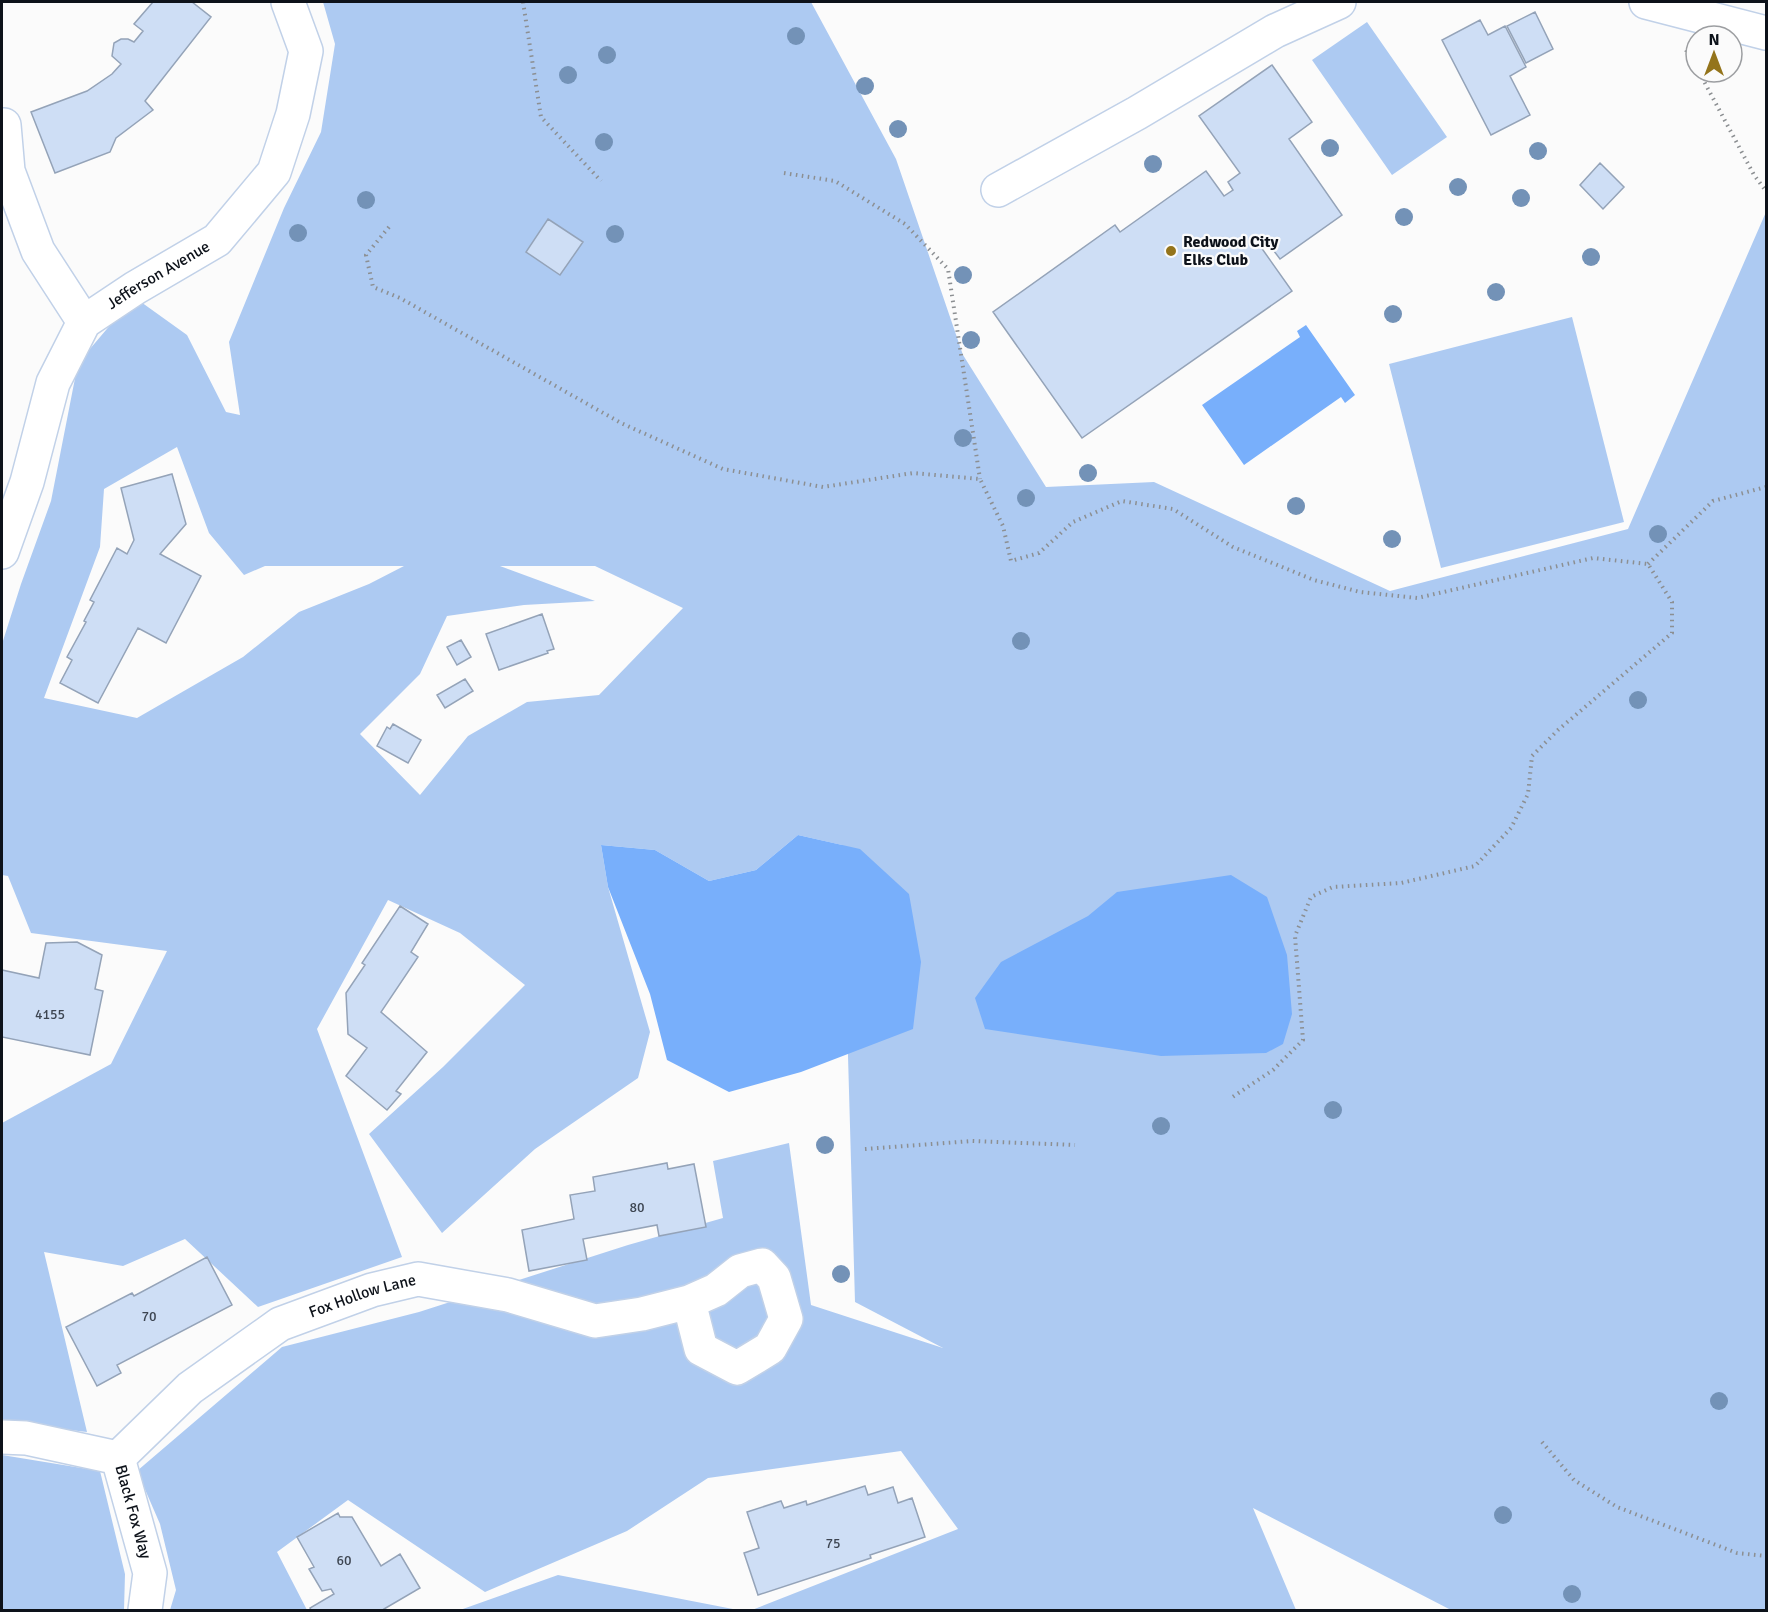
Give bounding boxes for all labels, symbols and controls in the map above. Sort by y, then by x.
north arrow [1684,24,1744,84]
text: N [1708,30,1720,50]
place label: Redwood City Elks Club [1183,232,1279,270]
street label: Jefferson Avenue [103,236,213,314]
marker: Redwood City Elks Club [1164,244,1178,258]
house number: 4155 [35,1006,65,1023]
house number: 80 [629,1199,645,1216]
street label: Fox Hollow Lane [306,1270,418,1322]
house number: 70 [141,1308,157,1325]
street label: Black Fox Way [110,1462,156,1562]
house number: 75 [825,1535,841,1552]
house number: 60 [336,1552,352,1569]

